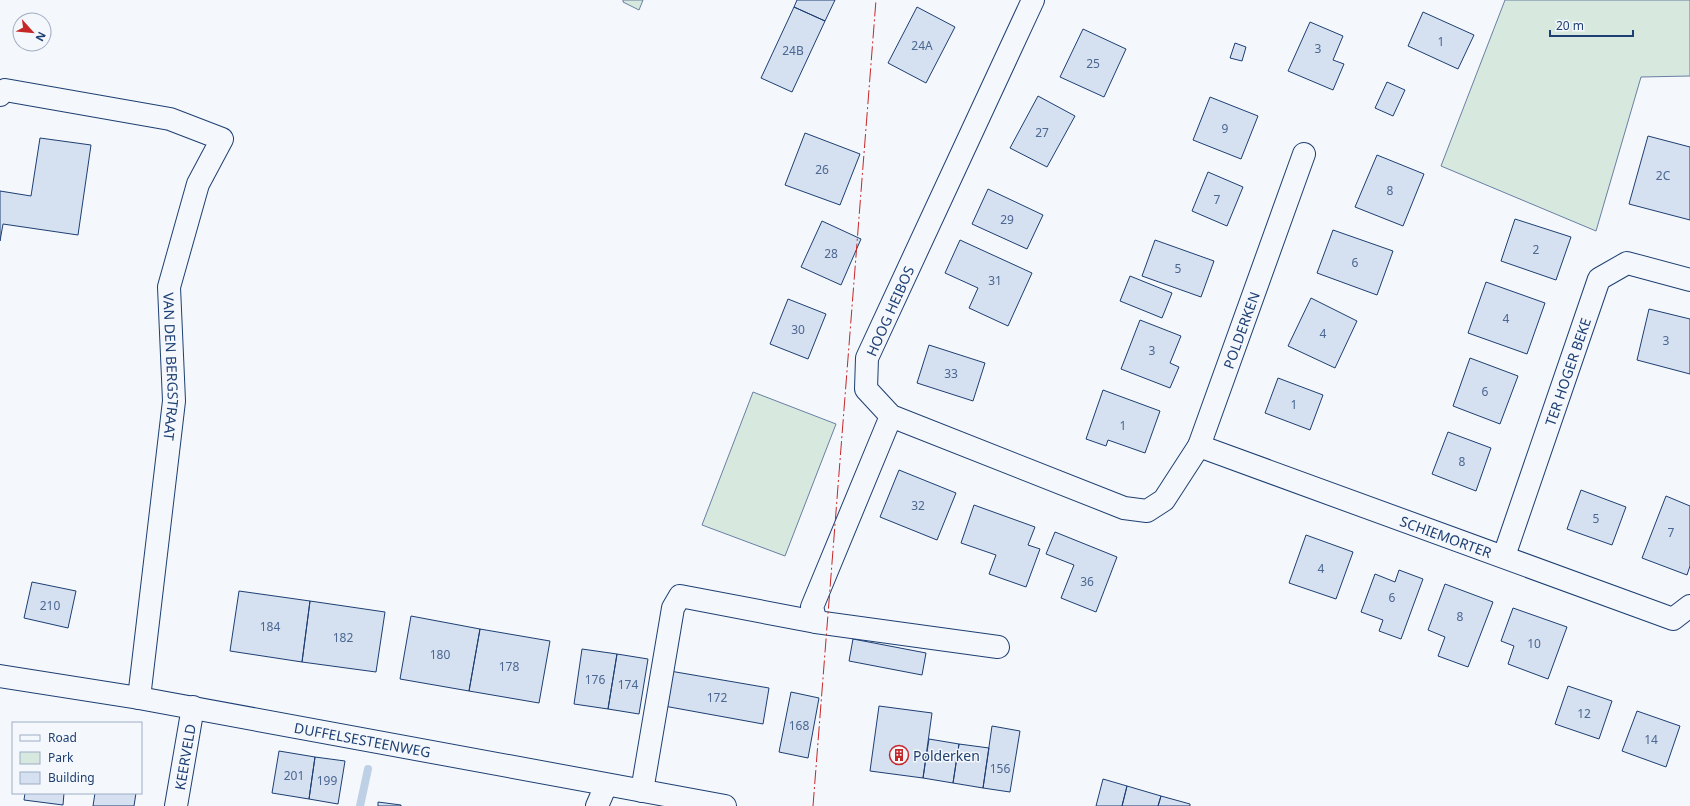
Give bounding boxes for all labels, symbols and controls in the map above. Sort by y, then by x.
north arrow [12,12,52,52]
scale bar [1550,12,1633,38]
text: 20 m [1556,17,1584,34]
text: N [33,29,50,44]
house number: 1 [1438,33,1444,50]
house number: 24A [911,37,933,54]
house number: 3 [1315,40,1322,57]
house number: 24B [782,42,804,59]
house number: 25 [1086,55,1100,72]
house number: 9 [1222,120,1229,137]
house number: 27 [1035,124,1049,141]
house number: 26 [815,161,829,178]
house number: 2C [1656,167,1671,184]
house number: 8 [1387,182,1394,199]
house number: 7 [1214,191,1221,208]
house number: 29 [1000,211,1014,228]
house number: 2 [1533,241,1540,258]
house number: 28 [824,245,838,262]
house number: 6 [1352,254,1359,271]
house number: 5 [1175,260,1182,277]
street label: HOOG HEIBOS [862,263,918,359]
house number: 31 [988,272,1002,289]
street label: POLDERKEN [1218,289,1263,371]
street label: VAN DEN BERGSTRAAT [160,292,184,442]
house number: 4 [1503,310,1510,327]
street label: TER HOGER BEKE [1540,315,1595,428]
house number: 30 [791,321,805,338]
house number: 4 [1320,325,1327,342]
house number: 3 [1663,332,1670,349]
house number: 3 [1149,342,1156,359]
house number: 33 [944,365,958,382]
house number: 6 [1482,383,1489,400]
house number: 1 [1291,396,1297,413]
house number: 1 [1120,417,1126,434]
house number: 8 [1459,453,1466,470]
house number: 32 [911,497,925,514]
house number: 5 [1593,510,1600,527]
street label: SCHIEMORTER [1398,511,1495,562]
house number: 7 [1668,524,1675,541]
house number: 4 [1318,560,1325,577]
house number: 36 [1080,573,1094,590]
house number: 6 [1389,589,1396,606]
house number: 210 [40,597,60,614]
house number: 8 [1457,608,1464,625]
house number: 184 [260,618,280,635]
house number: 182 [333,629,353,646]
house number: 10 [1527,635,1541,652]
house number: 180 [430,646,450,663]
house number: 178 [499,658,519,675]
house number: 176 [585,671,605,688]
house number: 174 [618,676,638,693]
house number: 172 [707,689,727,706]
house number: 12 [1577,705,1591,722]
street label: DUFFELSESTEENWEG [293,717,432,761]
house number: 168 [789,717,809,734]
legend [12,722,142,794]
street label: KEERVELD [169,722,199,791]
text: Road [48,729,77,746]
house number: 14 [1644,731,1658,748]
building icon: Polderken [888,744,910,766]
place label: Polderken [913,746,980,765]
text: Park [48,749,74,766]
house number: 156 [990,760,1010,777]
house number: 201 [284,767,304,784]
text: Building [48,769,95,786]
house number: 199 [317,772,337,789]

